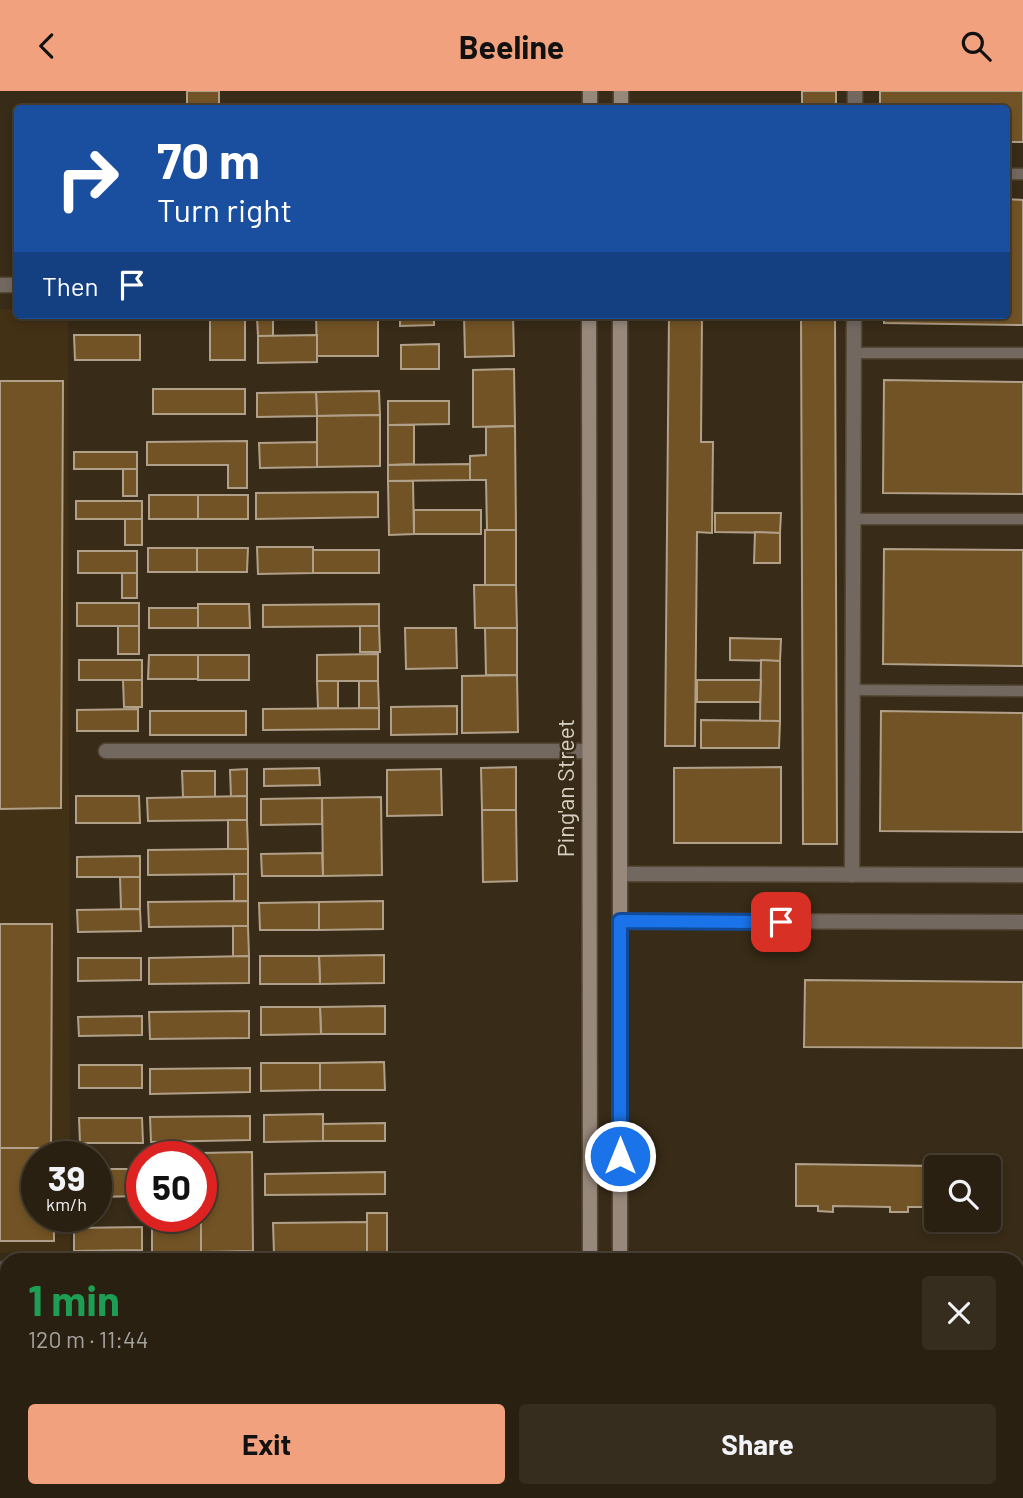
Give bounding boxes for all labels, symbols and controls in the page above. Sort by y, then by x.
icon: back [28,27,66,65]
text: Beeline [459,27,564,65]
icon: search [957,27,995,65]
text: 70 m [157,130,260,189]
icon: right [42,133,133,224]
text: Turn right [157,190,292,228]
icon: arrive [113,266,151,304]
text: Then [42,270,99,301]
street label: Ping'an Street [551,719,579,857]
pin [751,892,811,952]
icon: arrive [762,903,800,941]
position arrow [583,1119,657,1193]
speed limit sign: 50 [126,1141,217,1232]
map controls [924,1155,1001,1232]
button: search [924,1155,1001,1232]
text: 39 [48,1156,85,1198]
text: km/h [46,1193,87,1215]
text: 1 min [28,1274,120,1324]
button: close [922,1276,996,1350]
text: 120 m · 11:44 [28,1325,148,1353]
button: Exit [28,1404,505,1484]
button: Share [519,1404,996,1484]

